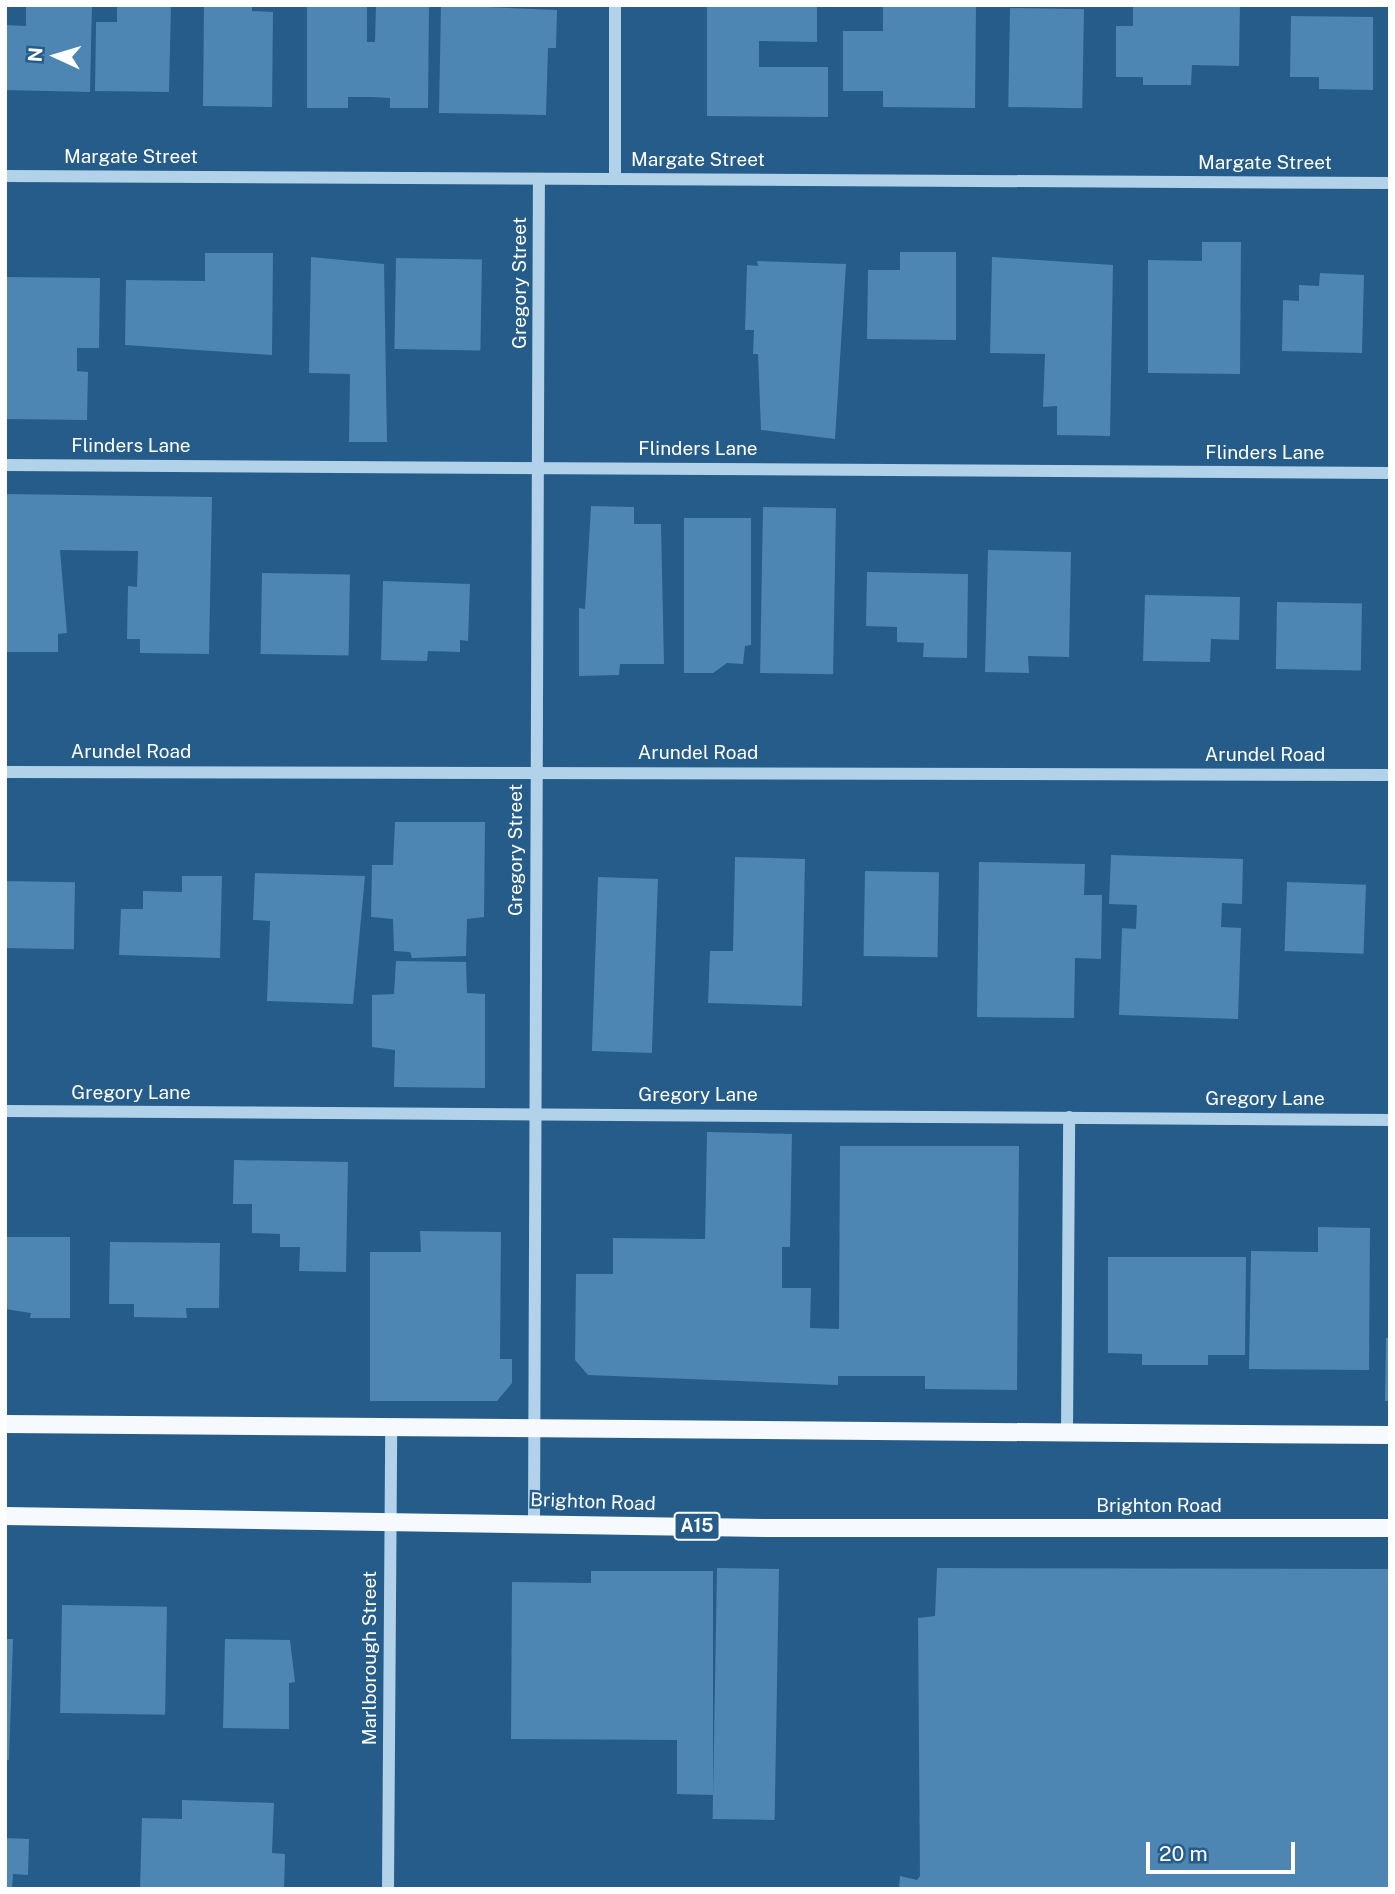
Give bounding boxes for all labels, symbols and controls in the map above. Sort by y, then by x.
north arrow [21,21,91,91]
text: N [24,46,47,63]
street label: Margate Street [64,146,198,168]
street label: Margate Street [631,149,765,171]
street label: Margate Street [1198,152,1332,174]
street label: Gregory Street [509,217,531,349]
street label: Flinders Lane [71,435,191,457]
street label: Flinders Lane [638,438,758,460]
street label: Flinders Lane [1205,442,1325,464]
street label: Arundel Road [71,741,191,763]
street label: Arundel Road [638,742,758,764]
street label: Arundel Road [1205,744,1325,766]
street label: Gregory Street [505,784,527,916]
street label: Gregory Lane [71,1082,191,1104]
street label: Gregory Lane [638,1084,758,1106]
street label: Gregory Lane [1205,1088,1325,1110]
street label: Brighton Road [530,1488,656,1516]
street label: Brighton Road [1096,1495,1222,1517]
road number: A15 [672,1512,722,1540]
street label: Marlborough Street [359,1571,381,1745]
scale bar [1150,1828,1299,1872]
text: 20 m [1159,1841,1208,1866]

